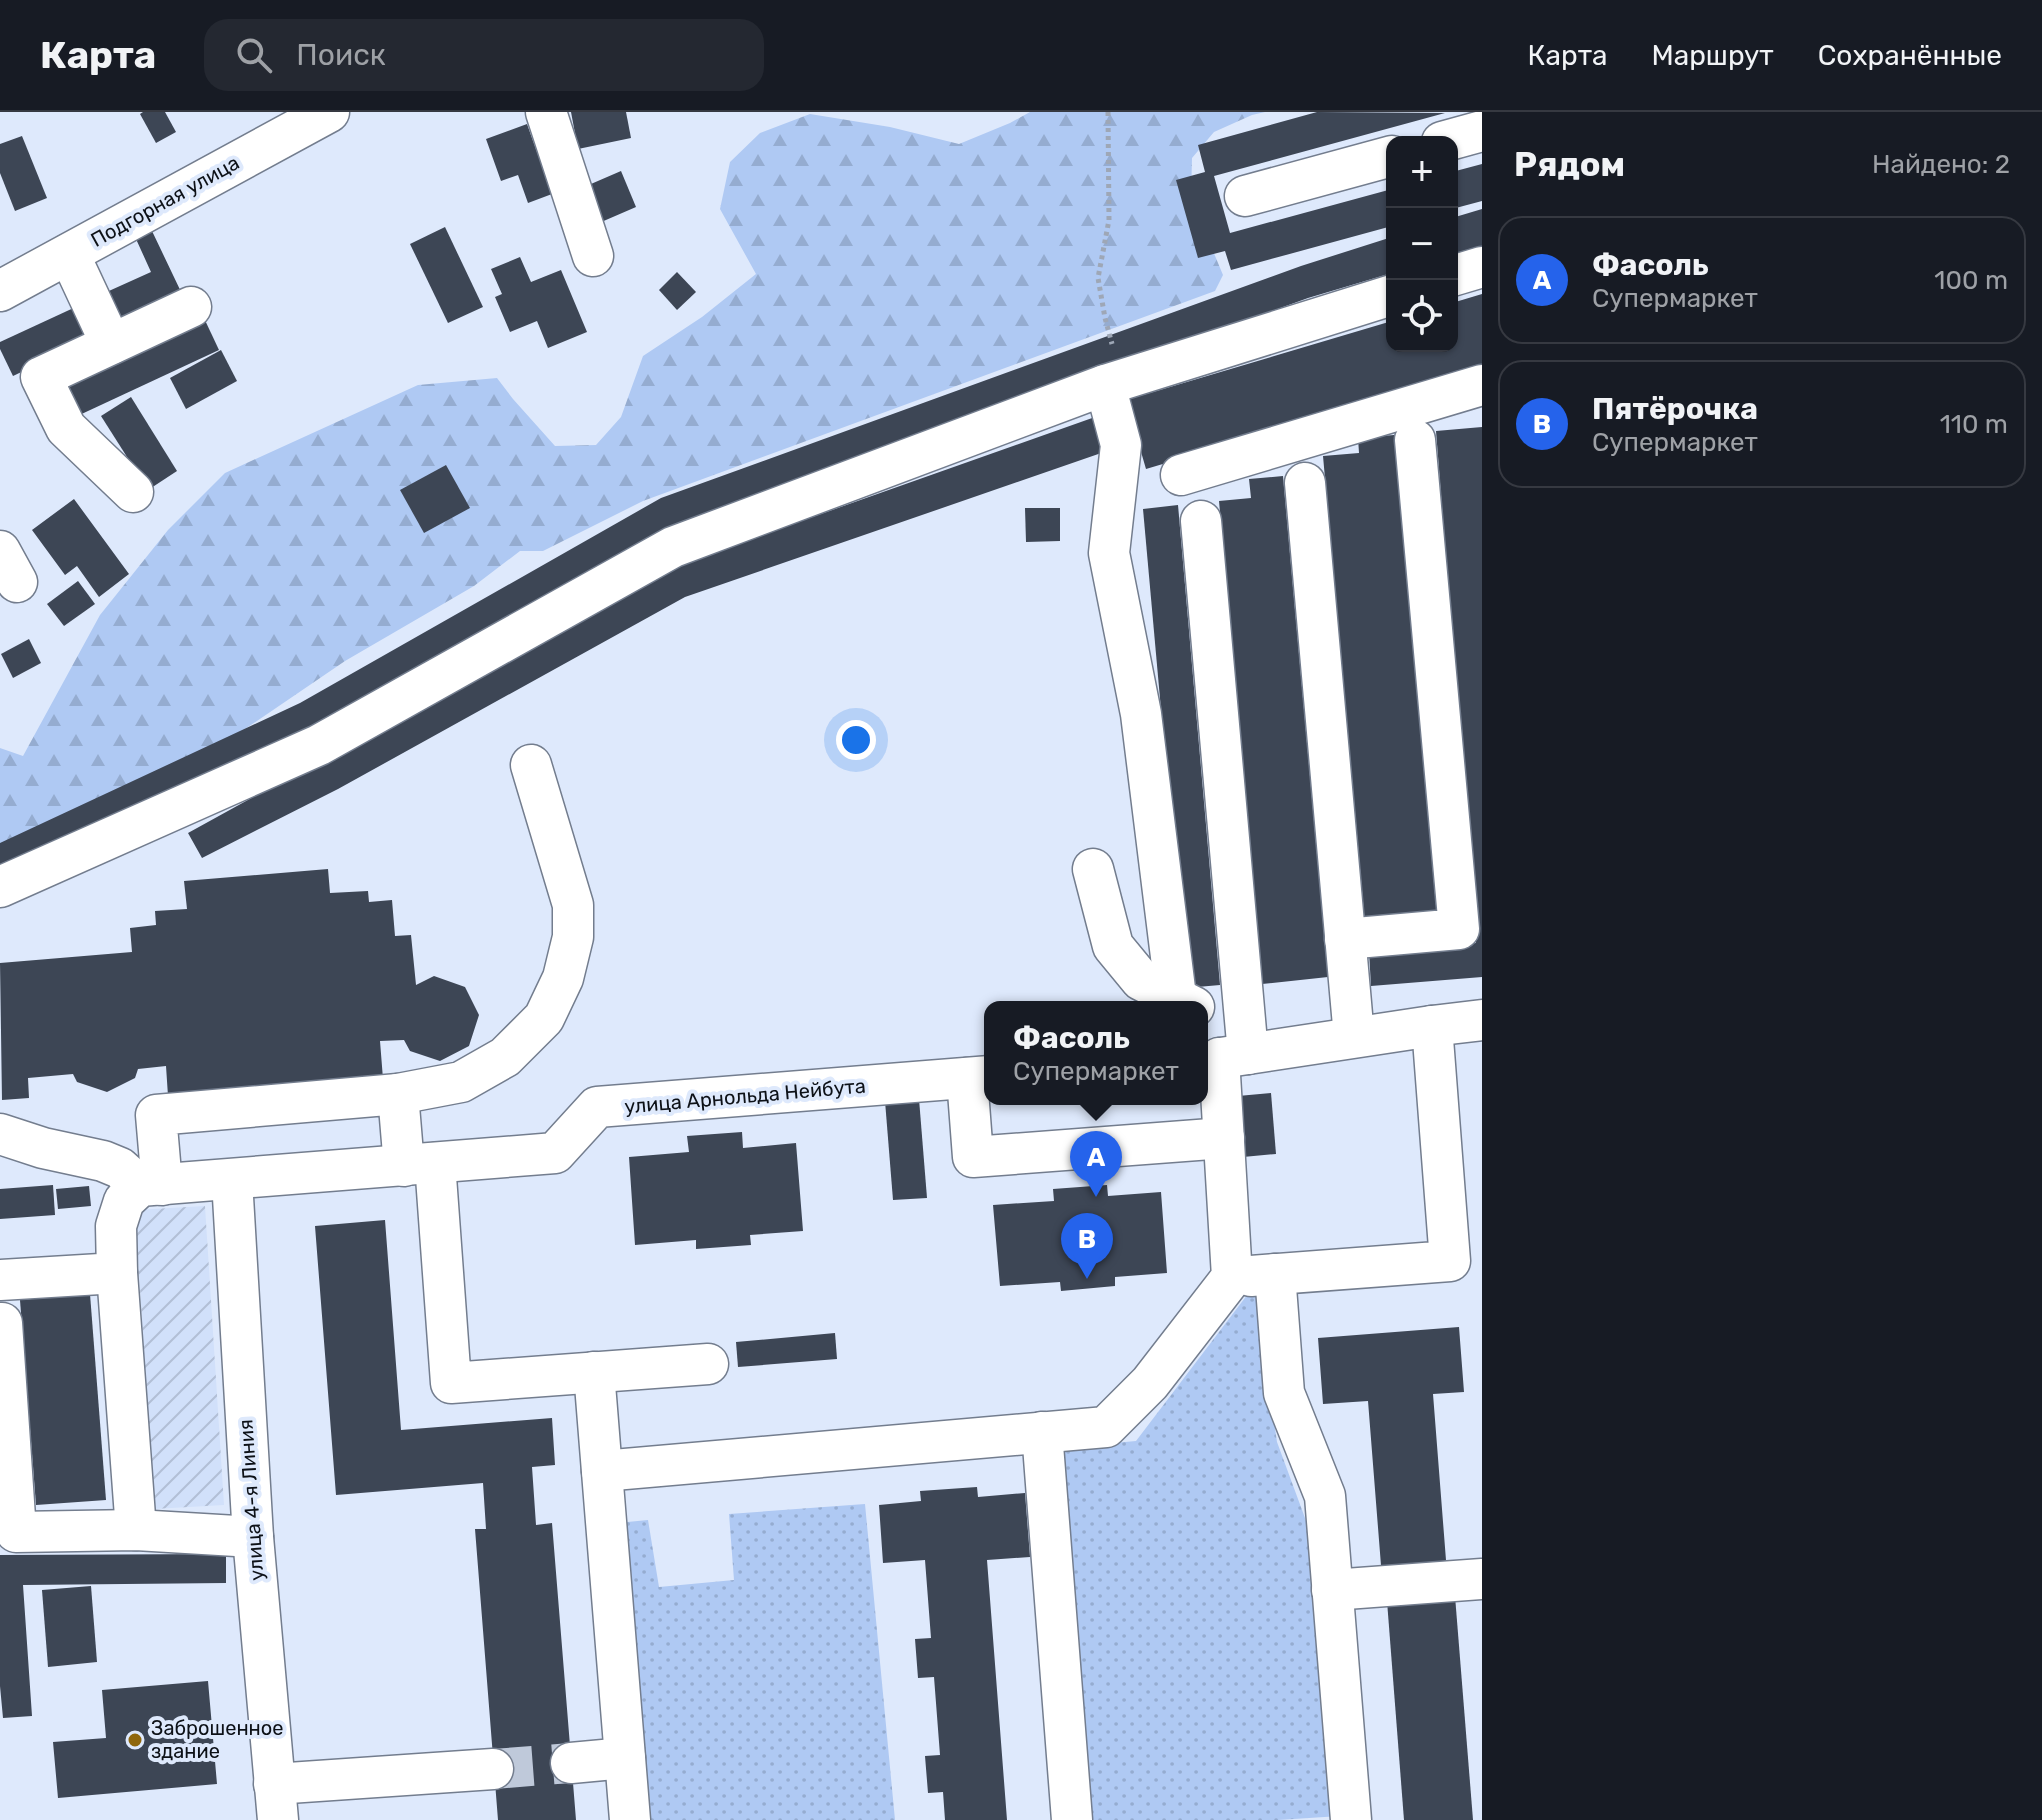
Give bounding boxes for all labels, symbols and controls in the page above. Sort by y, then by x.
search box [204,19,764,91]
text: Карта [40,32,156,78]
icon: search [232,33,276,77]
text: Поиск [296,37,386,73]
text: Карта [1528,39,1607,72]
text: Маршрут [1651,39,1774,72]
text: Сохранённые [1818,39,2002,72]
map controls [1386,136,1458,352]
button: + [1386,136,1458,208]
text: Рядом [1514,144,1625,185]
text: Найдено: 2 [1872,149,2010,180]
street label: Подгорная улица [87,150,243,252]
button: − [1386,208,1458,280]
text: Фасоль [1592,247,1709,283]
text: A [1533,265,1551,296]
text: 100 m [1934,265,2008,296]
button: locate [1386,280,1458,352]
text: Супермаркет [1592,283,1758,314]
text: Пятёрочка [1592,391,1758,427]
text: B [1533,409,1551,440]
text: 110 m [1940,409,2008,440]
text: Супермаркет [1592,427,1758,458]
your location [836,720,876,760]
popup [984,1001,1208,1105]
text: Фасоль [1013,1020,1130,1056]
text: Супермаркет [1013,1056,1179,1087]
street label: улица Арнольда Нейбута [623,1073,867,1119]
pin: A [1070,1131,1122,1197]
pin: B [1061,1213,1113,1279]
street label: улица 4-я Линия [233,1418,269,1582]
place label: Заброшенное здание [151,1716,283,1763]
marker: Заброшенное здание [126,1731,144,1749]

